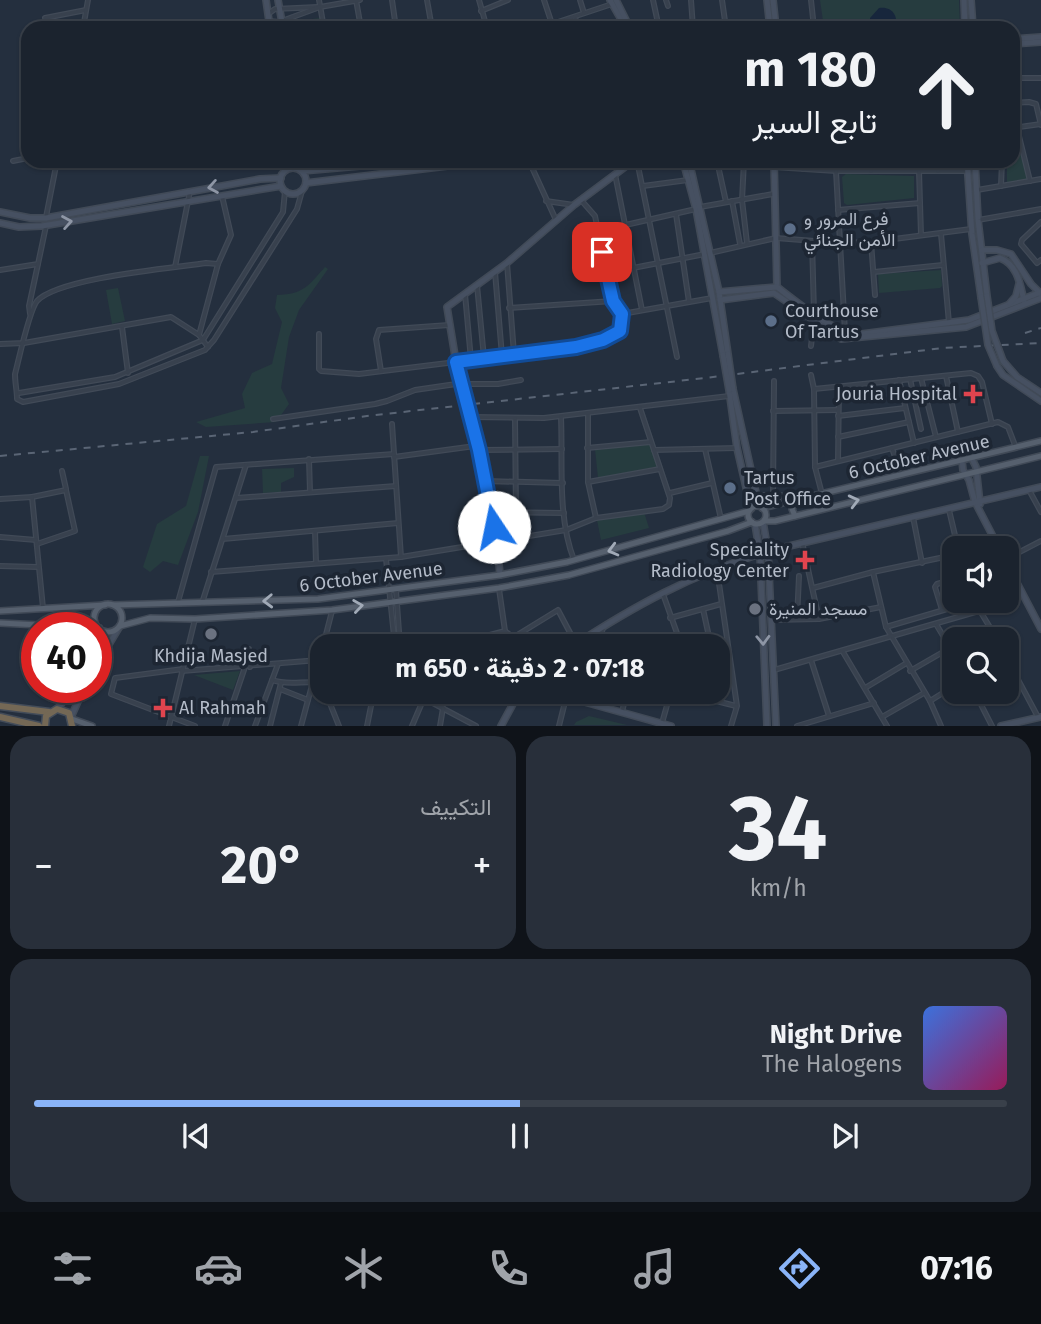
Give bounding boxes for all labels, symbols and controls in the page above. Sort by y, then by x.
text: 180 m [744,40,877,99]
icon: ahead [901,49,992,140]
text: تابع السير [752,103,877,141]
one-way arrow [207,179,219,194]
place label: فرع المرور و الأمن الجنائي [804,208,895,255]
one-way arrow [61,215,73,230]
marker: فرع المرور و الأمن الجنائي [782,221,798,237]
pin [572,222,632,282]
icon: arrive [583,233,621,271]
place label: Courthouse Of Tartus [785,300,879,343]
marker: Courthouse Of Tartus [763,313,779,329]
place label: Jouria Hospital [836,383,957,405]
marker: Jouria Hospital [963,384,983,404]
street label: 6 October Avenue [846,430,992,484]
place label: Tartus Post Office [744,467,831,510]
marker: Tartus Post Office [722,480,738,496]
position arrow [457,490,531,564]
one-way arrow [848,495,860,509]
map controls [942,536,1019,704]
button: sound [942,536,1019,613]
place label: Speciality Radiology Center [650,539,789,582]
one-way arrow [607,541,619,556]
marker: Speciality Radiology Center [795,550,815,570]
street label: 6 October Avenue [298,557,444,597]
one-way arrow [262,593,273,608]
place label: مسجد المنيرة [769,598,867,620]
one-way arrow [352,599,363,614]
marker: مسجد المنيرة [747,601,763,617]
speed limit sign: 40 [21,612,112,703]
marker: Khdija Masjed [203,626,219,642]
button: search [942,627,1019,704]
one-way arrow [756,635,771,646]
place label: Khdija Masjed [154,645,268,667]
text: 07:18 · 2 دقيقة · 650 m [395,653,645,684]
place label: Al Rahmah [179,697,266,719]
marker: Al Rahmah [153,698,173,718]
text: 34 [729,774,828,883]
text: التكييف [420,793,492,821]
text: 20° [221,834,305,897]
text: − [34,843,53,889]
text: + [473,843,491,889]
text: km/h [750,874,807,902]
text: Night Drive [770,1019,902,1050]
text: The Halogens [762,1050,902,1078]
icon: previous [177,1117,215,1155]
icon: pause [501,1117,539,1155]
icon: next [826,1117,864,1155]
icon: filters [48,1244,97,1293]
icon: car [194,1244,243,1293]
icon: climate [339,1244,388,1293]
icon: phone [484,1244,533,1293]
icon: music [630,1244,679,1293]
icon: directions [775,1244,824,1293]
text: 07:16 [920,1249,993,1287]

